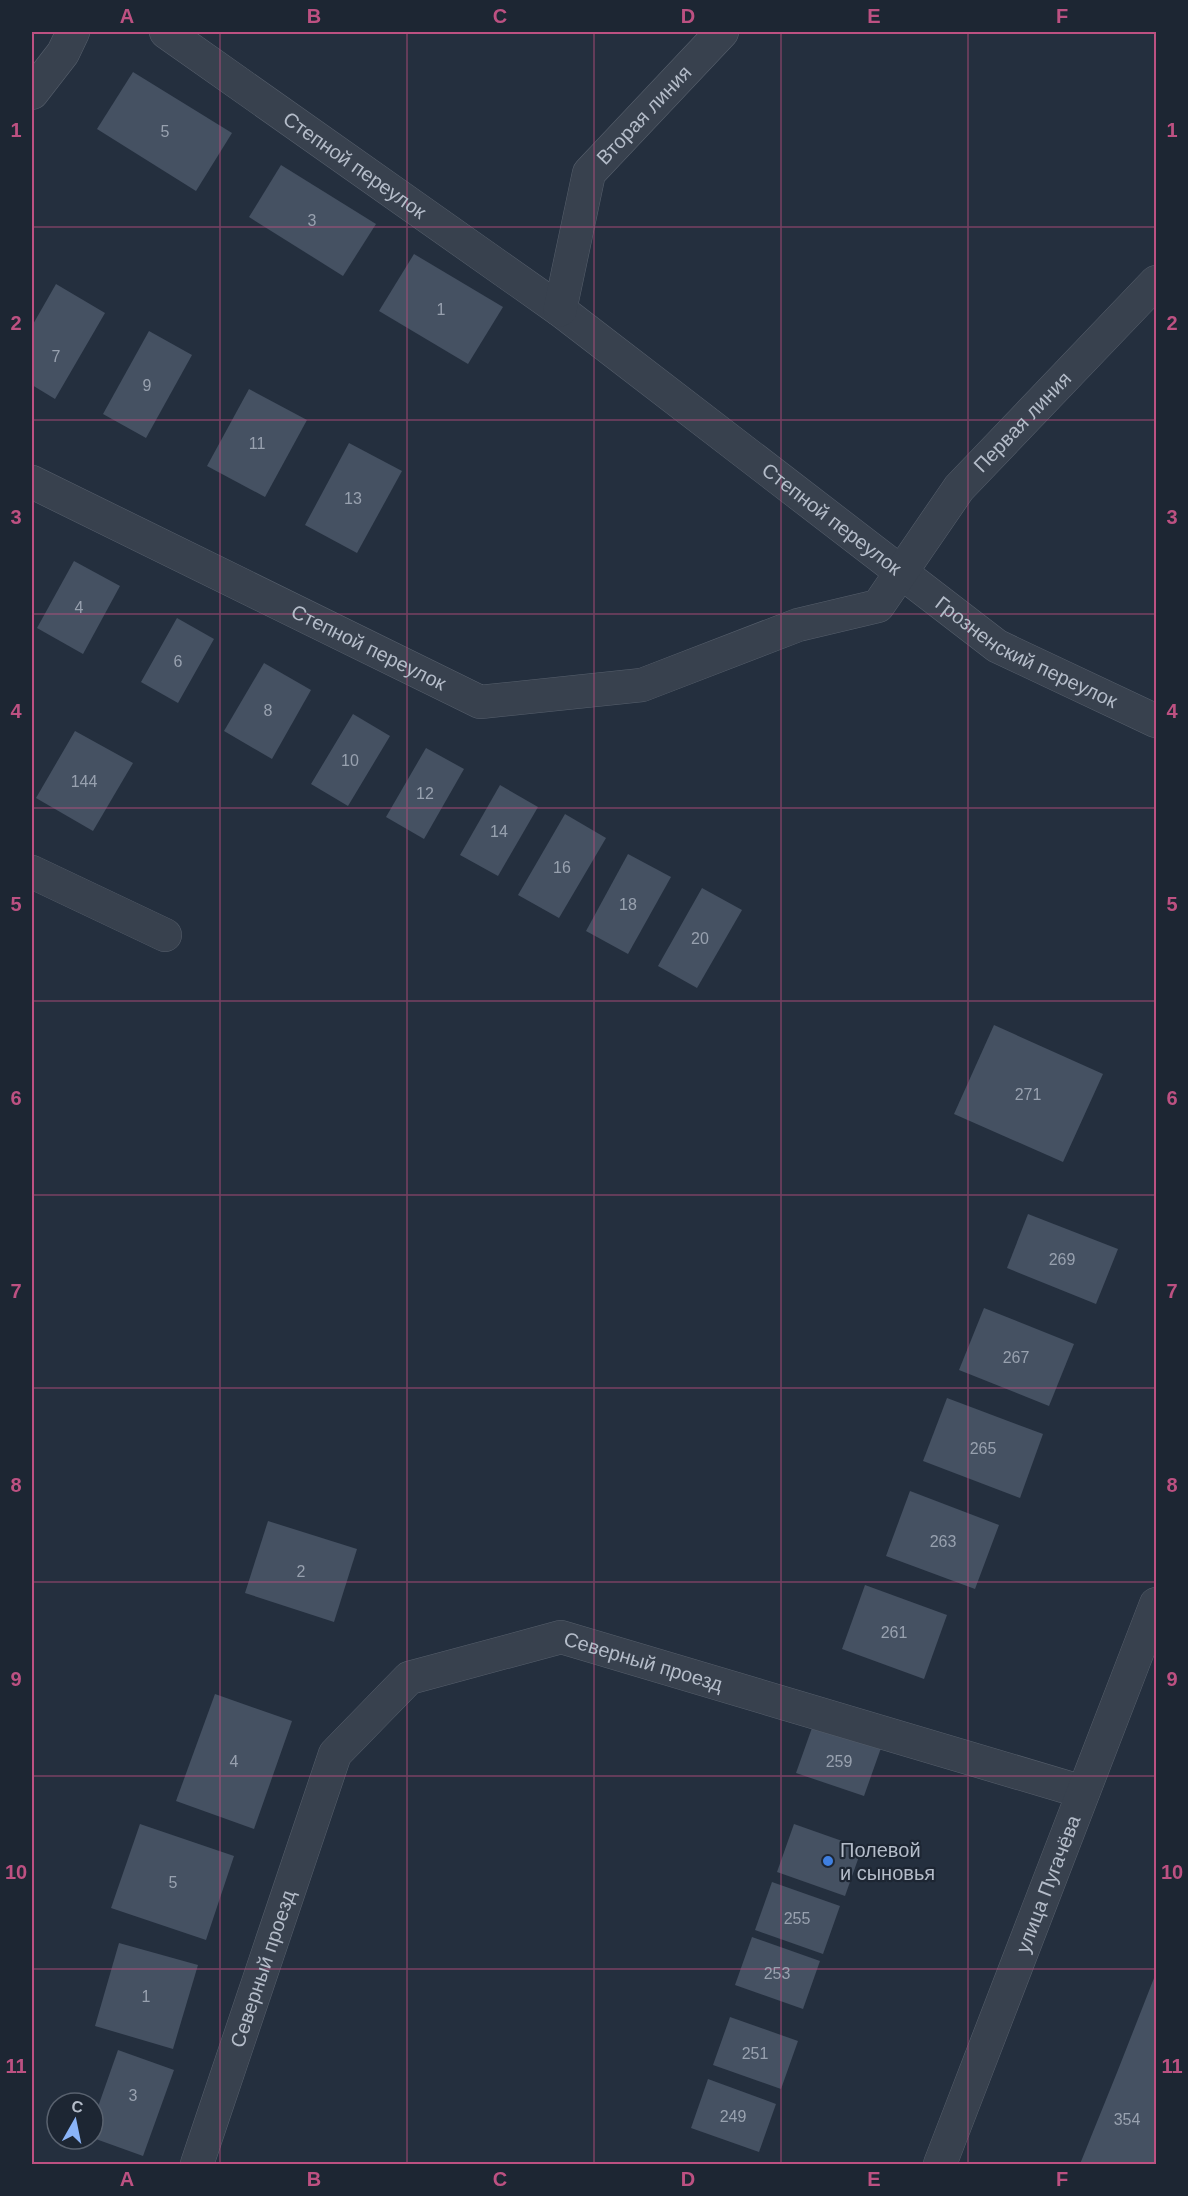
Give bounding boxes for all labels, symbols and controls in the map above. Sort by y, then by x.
text: A [120,5,134,27]
text: B [307,5,321,27]
text: C [493,5,507,27]
text: D [681,5,695,27]
text: E [867,5,881,27]
text: F [1056,5,1068,27]
street label: Вторая линия [592,61,696,169]
street label: Степной переулок [279,107,431,223]
text: 1 [10,119,22,141]
text: 1 [1166,119,1178,141]
house number: 5 [161,123,170,140]
house number: 3 [308,212,317,229]
house number: 1 [437,301,446,318]
text: 2 [10,312,22,334]
text: 2 [1166,312,1178,334]
house number: 7 [52,348,61,365]
street label: Первая линия [969,367,1075,477]
house number: 9 [143,377,152,394]
house number: 11 [249,435,265,452]
street label: Степной переулок [758,459,906,580]
house number: 13 [344,490,362,507]
text: 3 [10,506,22,528]
text: 3 [1166,506,1178,528]
street label: Грозненский переулок [931,592,1121,712]
house number: 4 [75,599,84,616]
street label: Степной переулок [288,600,450,695]
house number: 6 [174,653,183,670]
text: 4 [10,700,22,722]
text: 4 [1166,700,1178,722]
house number: 8 [264,702,273,719]
house number: 10 [341,752,359,769]
house number: 144 [71,773,97,790]
house number: 12 [416,785,434,802]
house number: 14 [490,823,508,840]
house number: 16 [553,859,571,876]
text: 5 [10,893,22,915]
text: 5 [1166,893,1178,915]
house number: 18 [619,896,637,913]
house number: 20 [691,930,709,947]
house number: 271 [1015,1086,1041,1103]
text: 6 [10,1087,22,1109]
text: 6 [1166,1087,1178,1109]
house number: 269 [1049,1251,1075,1268]
text: 7 [10,1280,22,1302]
text: 7 [1166,1280,1178,1302]
house number: 267 [1003,1349,1029,1366]
house number: 265 [970,1440,996,1457]
text: 8 [10,1474,22,1496]
text: 8 [1166,1474,1178,1496]
house number: 263 [930,1533,956,1550]
house number: 2 [297,1563,306,1580]
house number: 261 [881,1624,907,1641]
street label: Северный проезд [561,1627,726,1696]
text: 9 [10,1668,22,1690]
text: 9 [1166,1668,1178,1690]
house number: 4 [230,1753,239,1770]
house number: 259 [826,1753,852,1770]
street label: улица Пугачёва [1012,1811,1085,1956]
place label: Полевой и сыновья [840,1839,935,1884]
marker: Полевой и сыновья [821,1854,835,1868]
text: 10 [5,1861,27,1883]
text: 10 [1161,1861,1183,1883]
house number: 5 [169,1874,178,1891]
street label: Северный проезд [226,1887,299,2050]
house number: 255 [784,1910,810,1927]
house number: 253 [764,1965,790,1982]
house number: 1 [142,1988,151,2005]
house number: 251 [742,2045,768,2062]
text: 11 [5,2055,27,2077]
text: 11 [1161,2055,1183,2077]
house number: 3 [129,2087,138,2104]
north arrow [45,2091,105,2151]
text: С [70,2097,85,2116]
house number: 249 [720,2108,746,2125]
house number: 354 [1114,2111,1140,2128]
text: A [120,2168,134,2190]
text: B [307,2168,321,2190]
text: C [493,2168,507,2190]
text: D [681,2168,695,2190]
text: E [867,2168,881,2190]
text: F [1056,2168,1068,2190]

